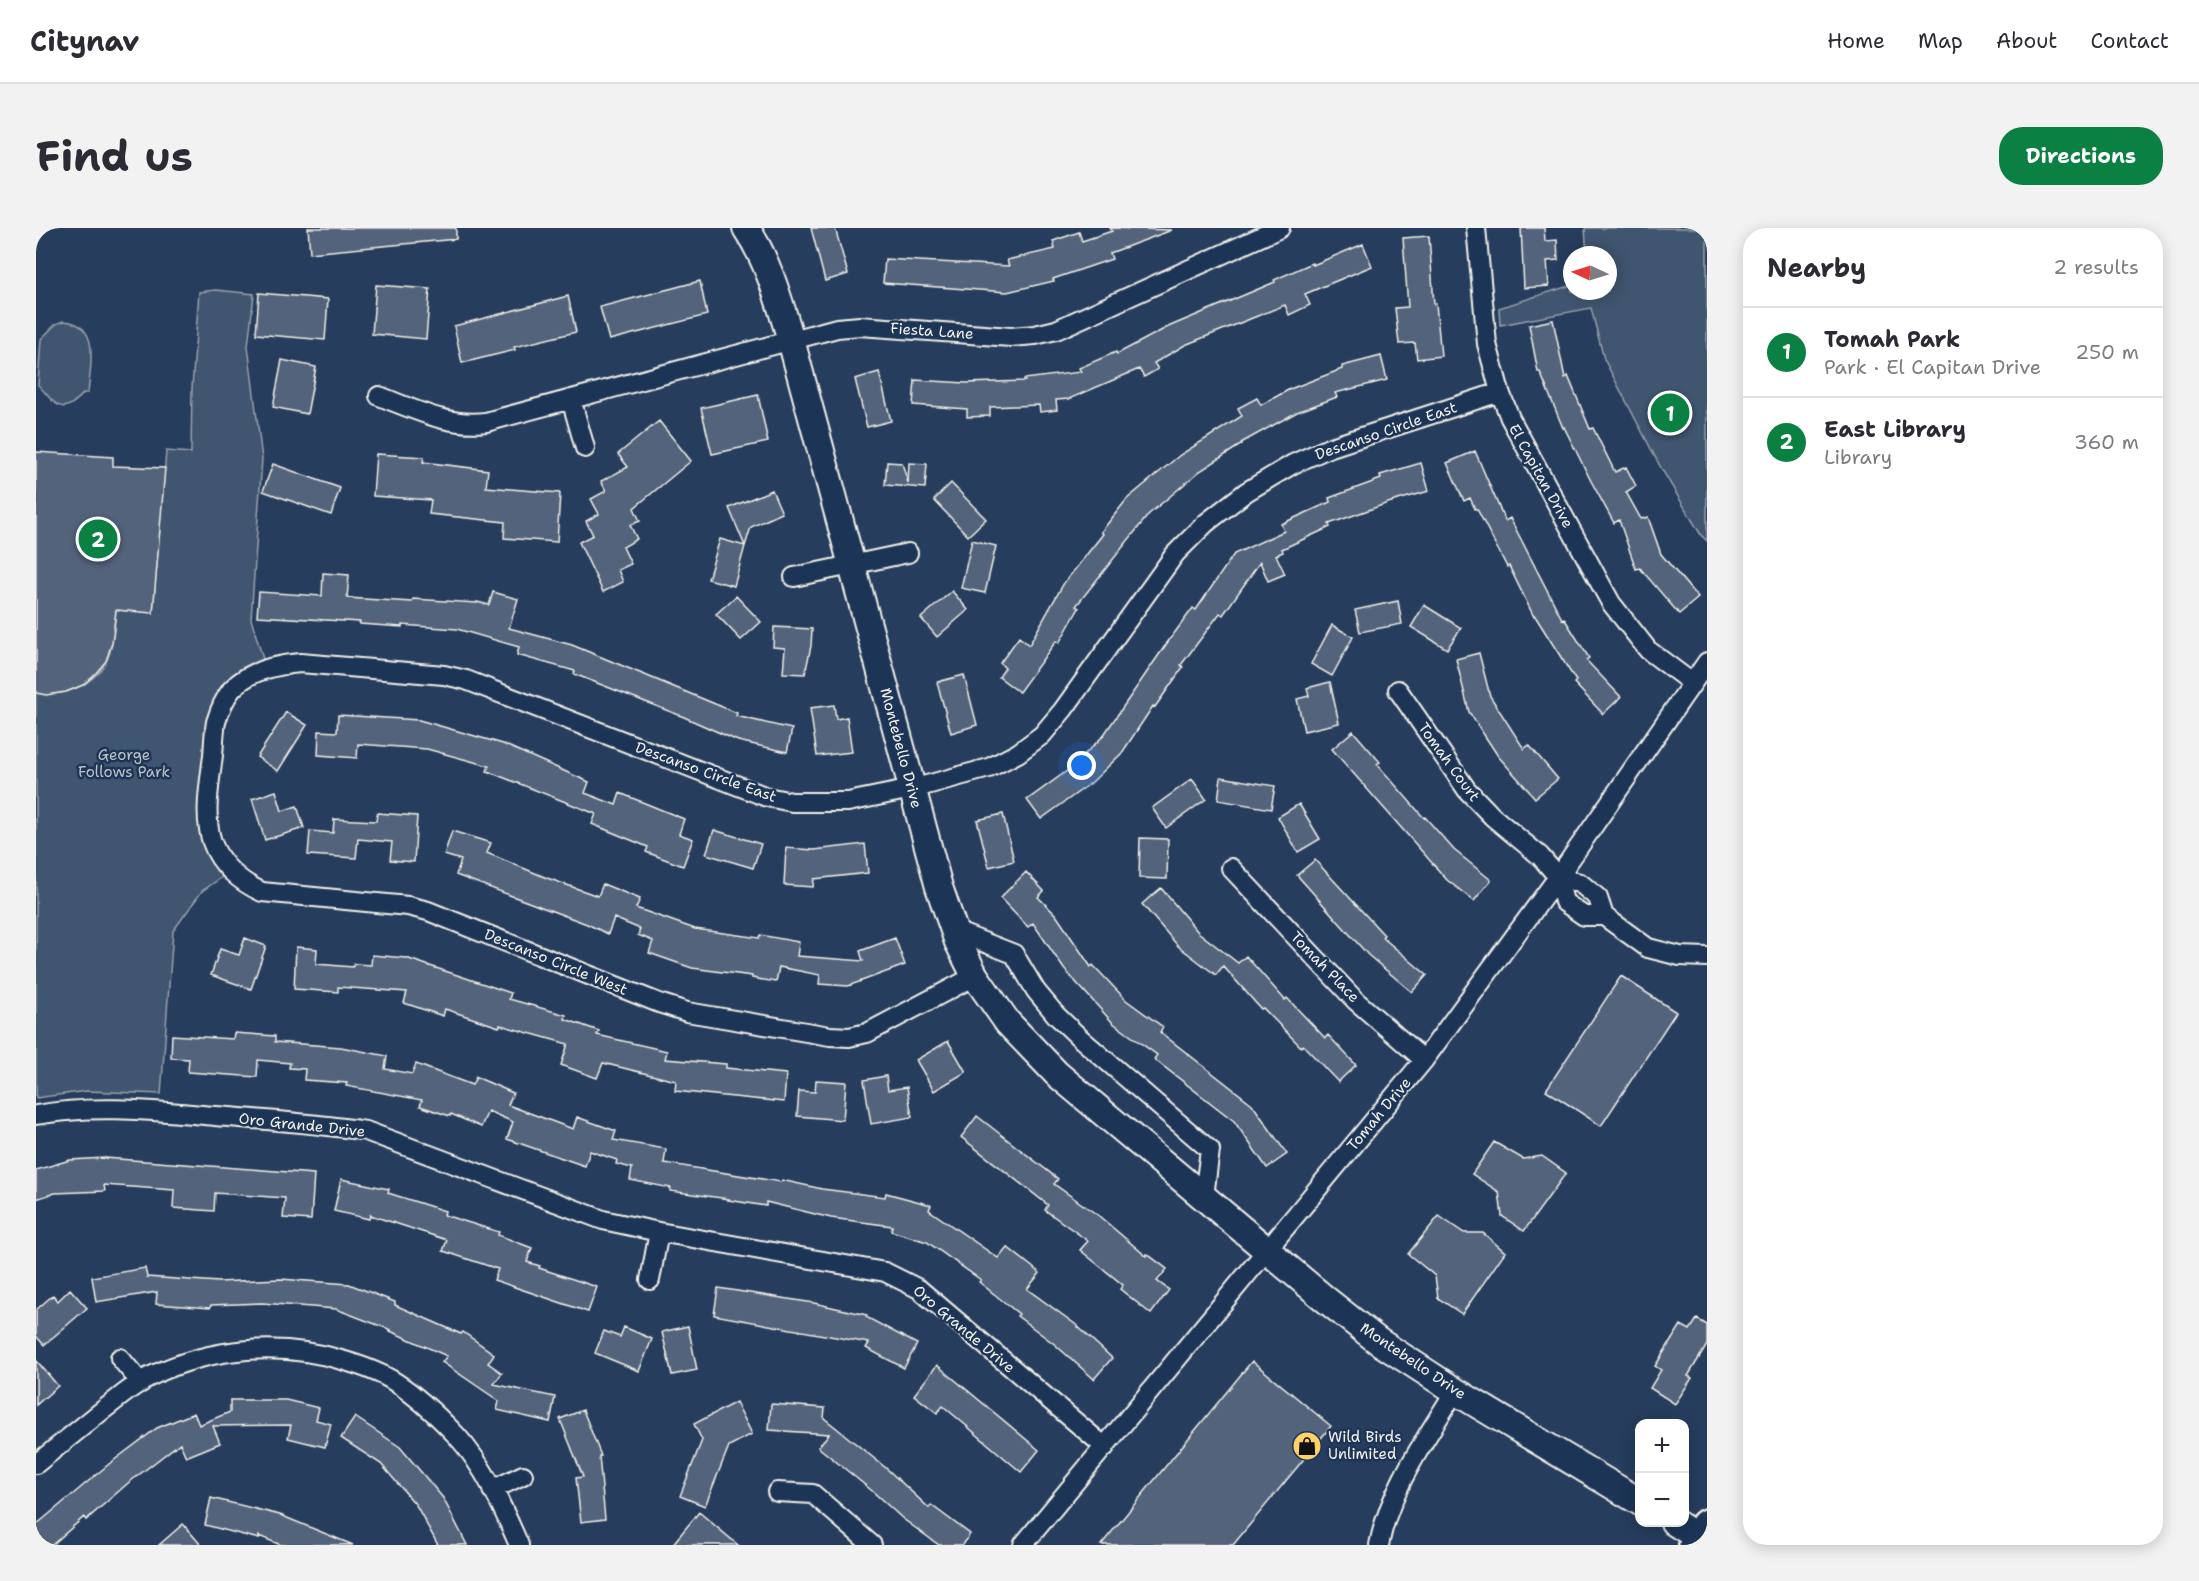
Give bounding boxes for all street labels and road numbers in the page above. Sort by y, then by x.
street label: Fiesta Lane [890,318,974,344]
street label: Descanso Circle East [1312,397,1460,465]
street label: El Capitan Drive [1504,420,1578,532]
street label: Montebello Drive [875,686,927,810]
street label: Tomah Court [1414,719,1484,805]
street label: Descanso Circle East [633,737,779,807]
street label: Descanso Circle West [481,924,631,1000]
street label: Tomah Place [1286,927,1364,1007]
street label: Tomah Drive [1342,1073,1416,1155]
street label: Oro Grande Drive [238,1108,366,1142]
street label: Oro Grande Drive [909,1281,1019,1377]
street label: Montebello Drive [1356,1318,1470,1404]

